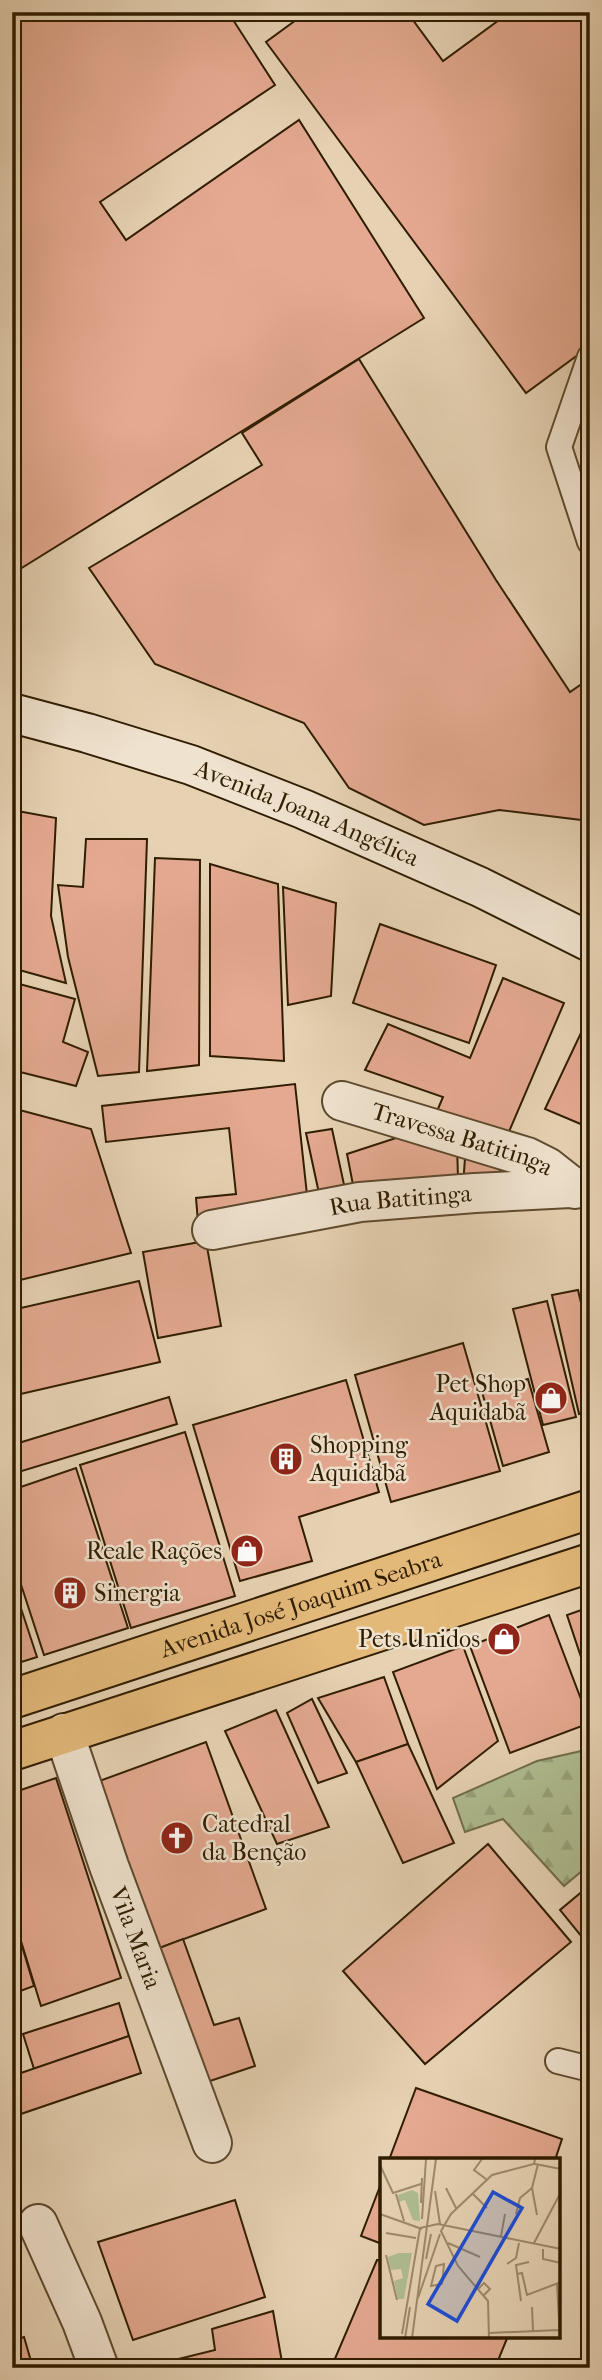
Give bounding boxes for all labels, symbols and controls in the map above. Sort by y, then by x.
street label: Avenida Joana Angélica [190,754,424,873]
street label: Travessa Batitinga [368,1097,558,1182]
street label: Rua Batitinga [327,1179,473,1222]
place label: Pet Shop Aquidabã [429,1370,527,1426]
shop icon: Pet Shop Aquidabã [532,1379,570,1417]
place label: Shopping Aquidabã [309,1431,409,1487]
building icon: Shopping Aquidabã [267,1440,305,1478]
shop icon: Reale Rações [228,1532,266,1570]
place label: Reale Rações [86,1537,222,1566]
street label: Avenida José Joaquim Seabra [156,1544,446,1664]
building icon: Sinergia [51,1574,89,1612]
place label: Sinergia [94,1579,181,1607]
shop icon: Pets Unidos [485,1620,523,1658]
place label: Pets Unidos [358,1625,480,1653]
place label: Catedral da Benção [202,1810,306,1867]
church icon: Catedral da Benção [158,1819,196,1857]
street label: Vila Maria [104,1882,168,1994]
inset map [380,2158,560,2338]

